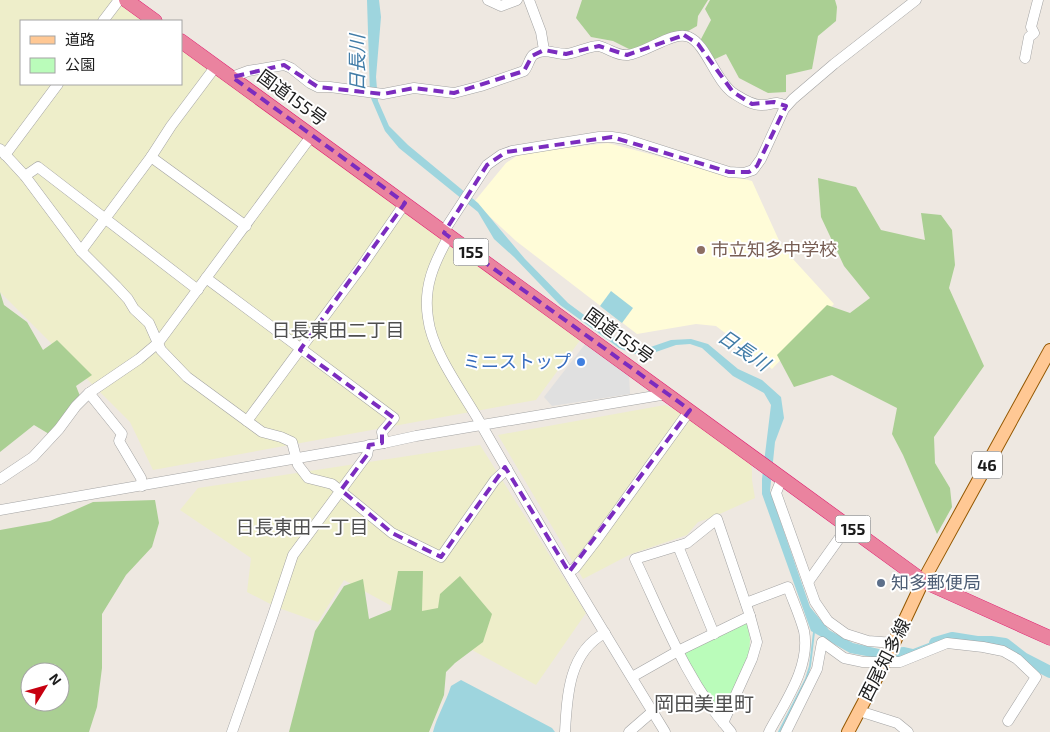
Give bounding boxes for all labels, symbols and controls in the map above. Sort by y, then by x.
legend [20,20,182,85]
text: 道路 [65,30,95,48]
water label: 日長川 [345,33,368,92]
text: 公園 [65,55,95,73]
street label: 国道155号 [254,65,332,130]
road number: 155 [454,238,488,266]
place label: 市立知多中学校 [711,238,837,260]
marker: 市立知多中学校 [695,244,707,256]
street label: 国道155号 [581,303,659,368]
district label: 日長東田二丁目 [271,318,405,341]
water label: 日長川 [714,324,776,376]
place label: ミニストップ [463,350,571,372]
marker: ミニストップ [575,356,587,368]
road number: 46 [972,452,1002,478]
district label: 日長東田一丁目 [235,515,369,538]
road number: 155 [836,516,870,542]
place label: 知多郵便局 [891,571,981,593]
marker: 知多郵便局 [875,577,887,589]
street label: 西尾知多線 [854,614,914,705]
north arrow [20,662,70,712]
text: N [46,670,66,688]
district label: 岡田美里町 [654,691,754,715]

